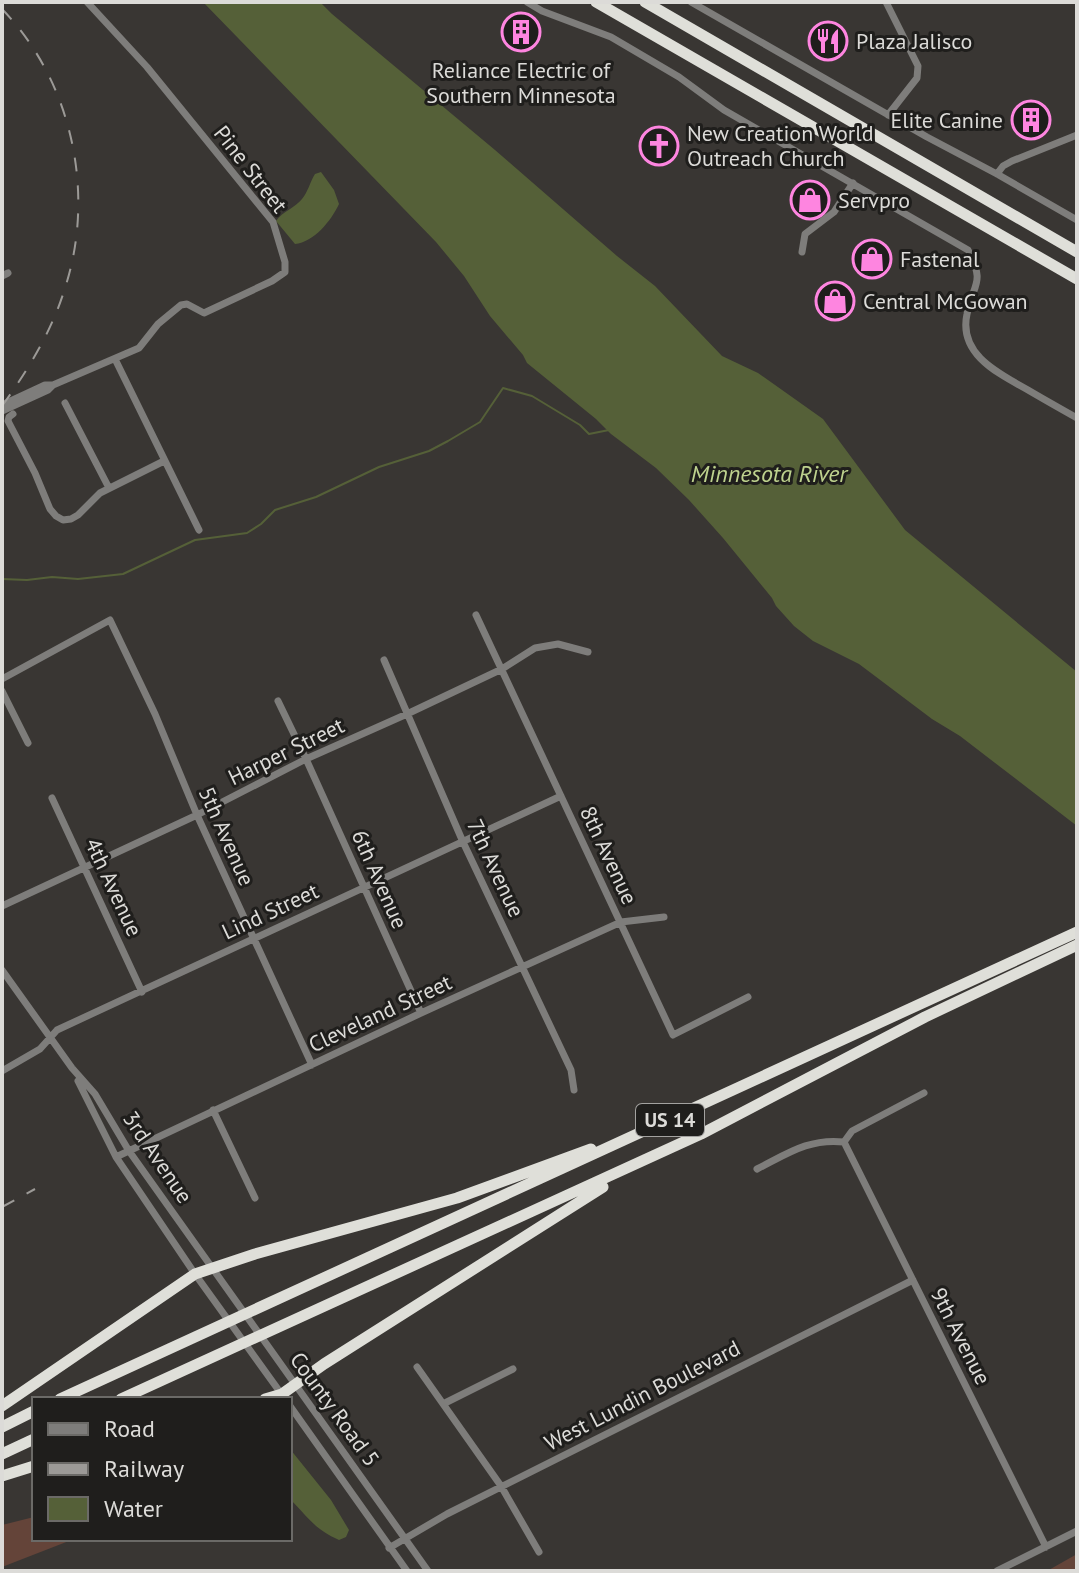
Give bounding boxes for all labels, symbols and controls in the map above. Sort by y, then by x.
building icon: Reliance Electric of Southern Minnesota [500,11,542,53]
restaurant icon: Plaza Jalisco [807,20,849,62]
place label: Plaza Jalisco [856,27,972,55]
place label: Reliance Electric of Southern Minnesota [426,56,616,109]
building icon: Elite Canine [1010,99,1052,141]
place label: Elite Canine [890,106,1003,134]
place label: New Creation World Outreach Church [687,119,873,172]
street label: Pine Street [208,120,294,219]
church icon: New Creation World Outreach Church [638,125,680,167]
shop icon: Servpro [789,179,831,221]
place label: Servpro [838,186,910,214]
shop icon: Fastenal [851,238,893,280]
place label: Fastenal [900,245,980,273]
shop icon: Central McGowan [814,280,856,322]
place label: Central McGowan [863,287,1028,315]
water label: Minnesota River [691,458,849,489]
street label: Harper Street [223,711,349,791]
street label: 5th Avenue [193,782,261,890]
street label: 8th Avenue [574,801,644,909]
street label: 7th Avenue [461,815,531,921]
street label: 6th Avenue [346,825,414,933]
street label: 4th Avenue [79,833,149,941]
street label: Lind Street [217,876,323,945]
street label: Cleveland Street [304,967,456,1058]
road number: US 14 [636,1104,704,1136]
street label: 3rd Avenue [117,1106,199,1208]
street label: 9th Avenue [925,1283,997,1389]
street label: West Lundin Boulevard [539,1333,745,1457]
street label: County Road 5 [284,1346,386,1472]
legend [32,1397,292,1541]
text: Road [104,1413,155,1444]
text: Railway [104,1453,184,1484]
text: Water [104,1493,163,1524]

